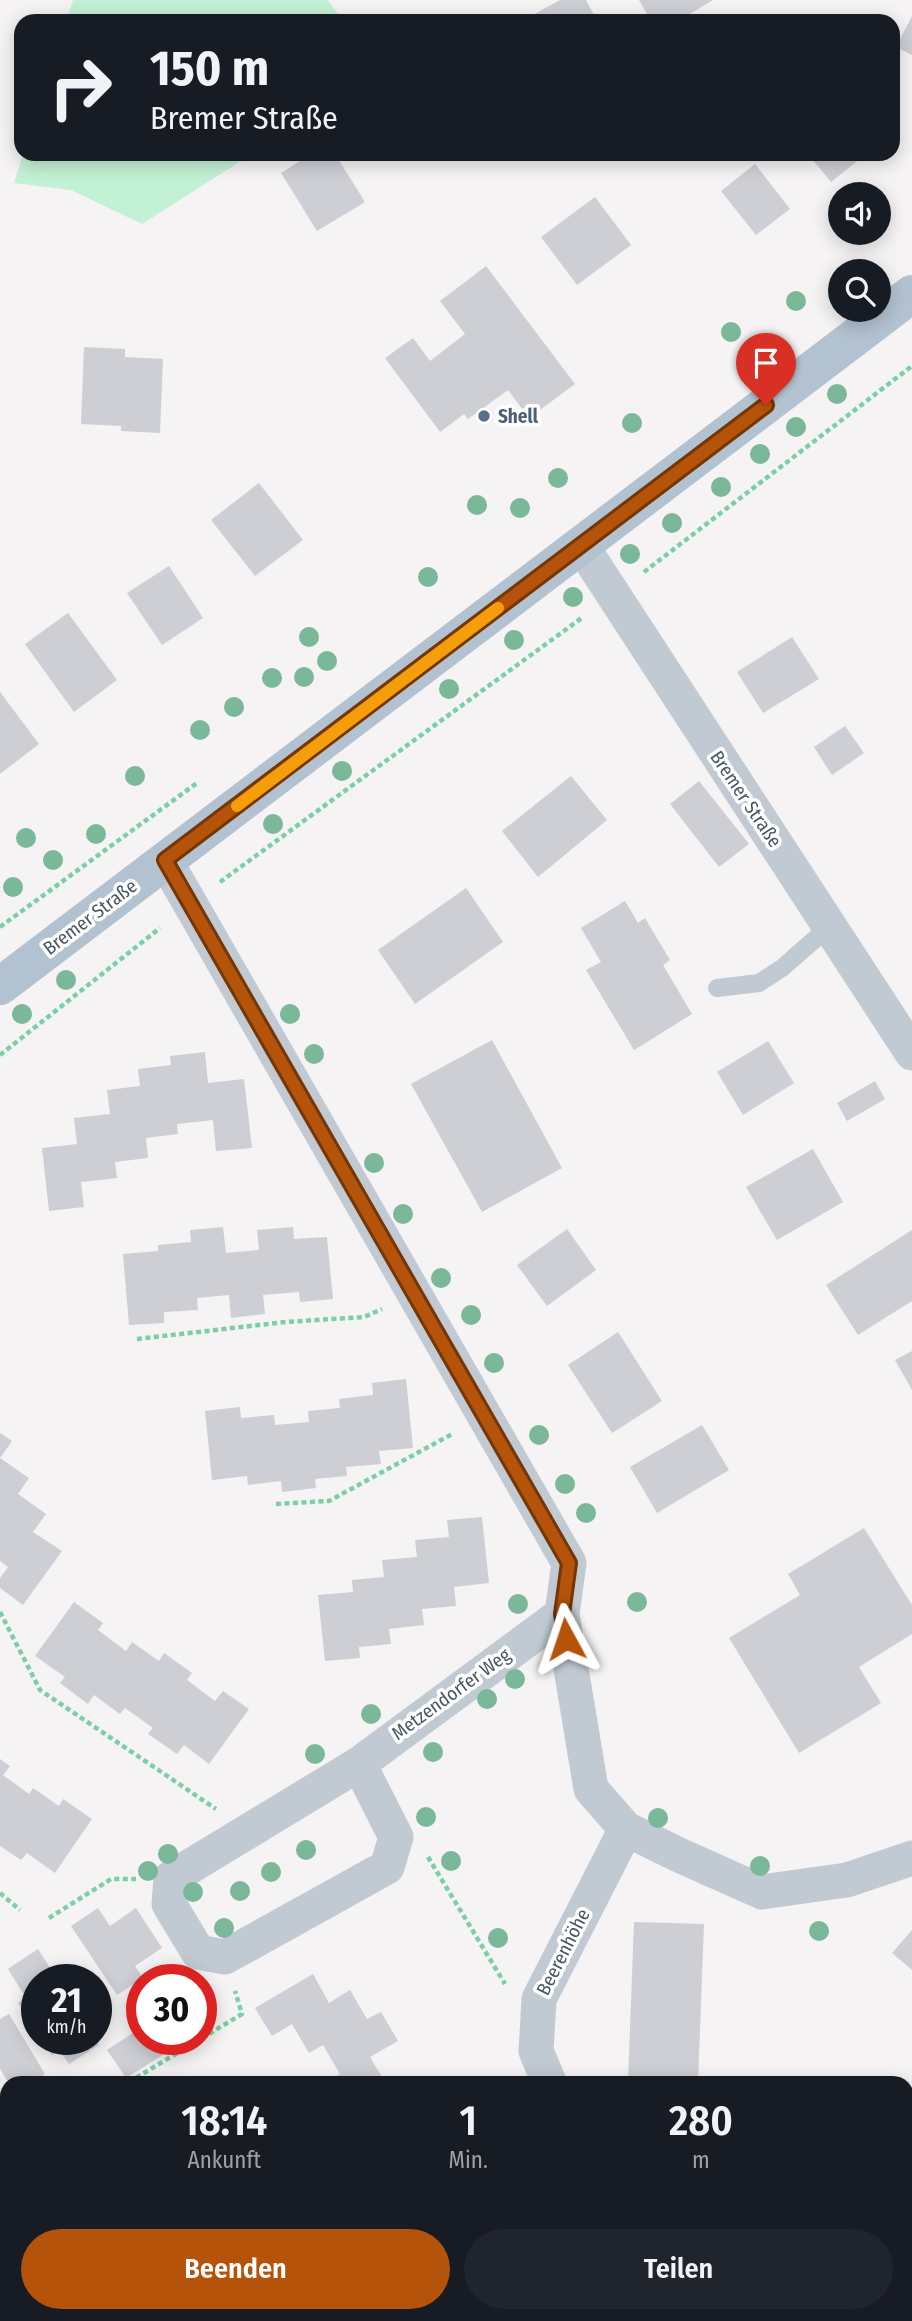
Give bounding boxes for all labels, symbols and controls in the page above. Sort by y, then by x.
text: 150 m [150,39,269,98]
icon: right [35,42,126,133]
text: Bremer Straße [150,99,338,137]
map controls [828,182,891,322]
button: sound [828,182,891,245]
button: search [828,259,891,322]
pin [736,333,796,405]
icon: arrive [747,344,785,382]
place label: Shell [498,405,539,428]
marker: Shell [476,408,492,424]
street label: Bremer Straße [705,746,787,852]
street label: Bremer Straße [39,874,141,960]
position arrow [529,1602,603,1676]
street label: Metzendorfer Weg [387,1643,515,1745]
street label: Beerenhöhe [531,1905,595,1999]
speed limit sign: 30 [126,1964,217,2055]
text: 21 [51,1979,82,2021]
text: km/h [46,2016,87,2038]
text: 18:14 [181,2096,267,2146]
text: 1 [459,2096,477,2146]
text: 280 [669,2096,733,2146]
text: Ankunft [188,2146,261,2174]
text: Min. [449,2146,488,2174]
text: m [692,2146,710,2174]
button: Beenden [21,2229,450,2309]
button: Teilen [464,2229,893,2309]

